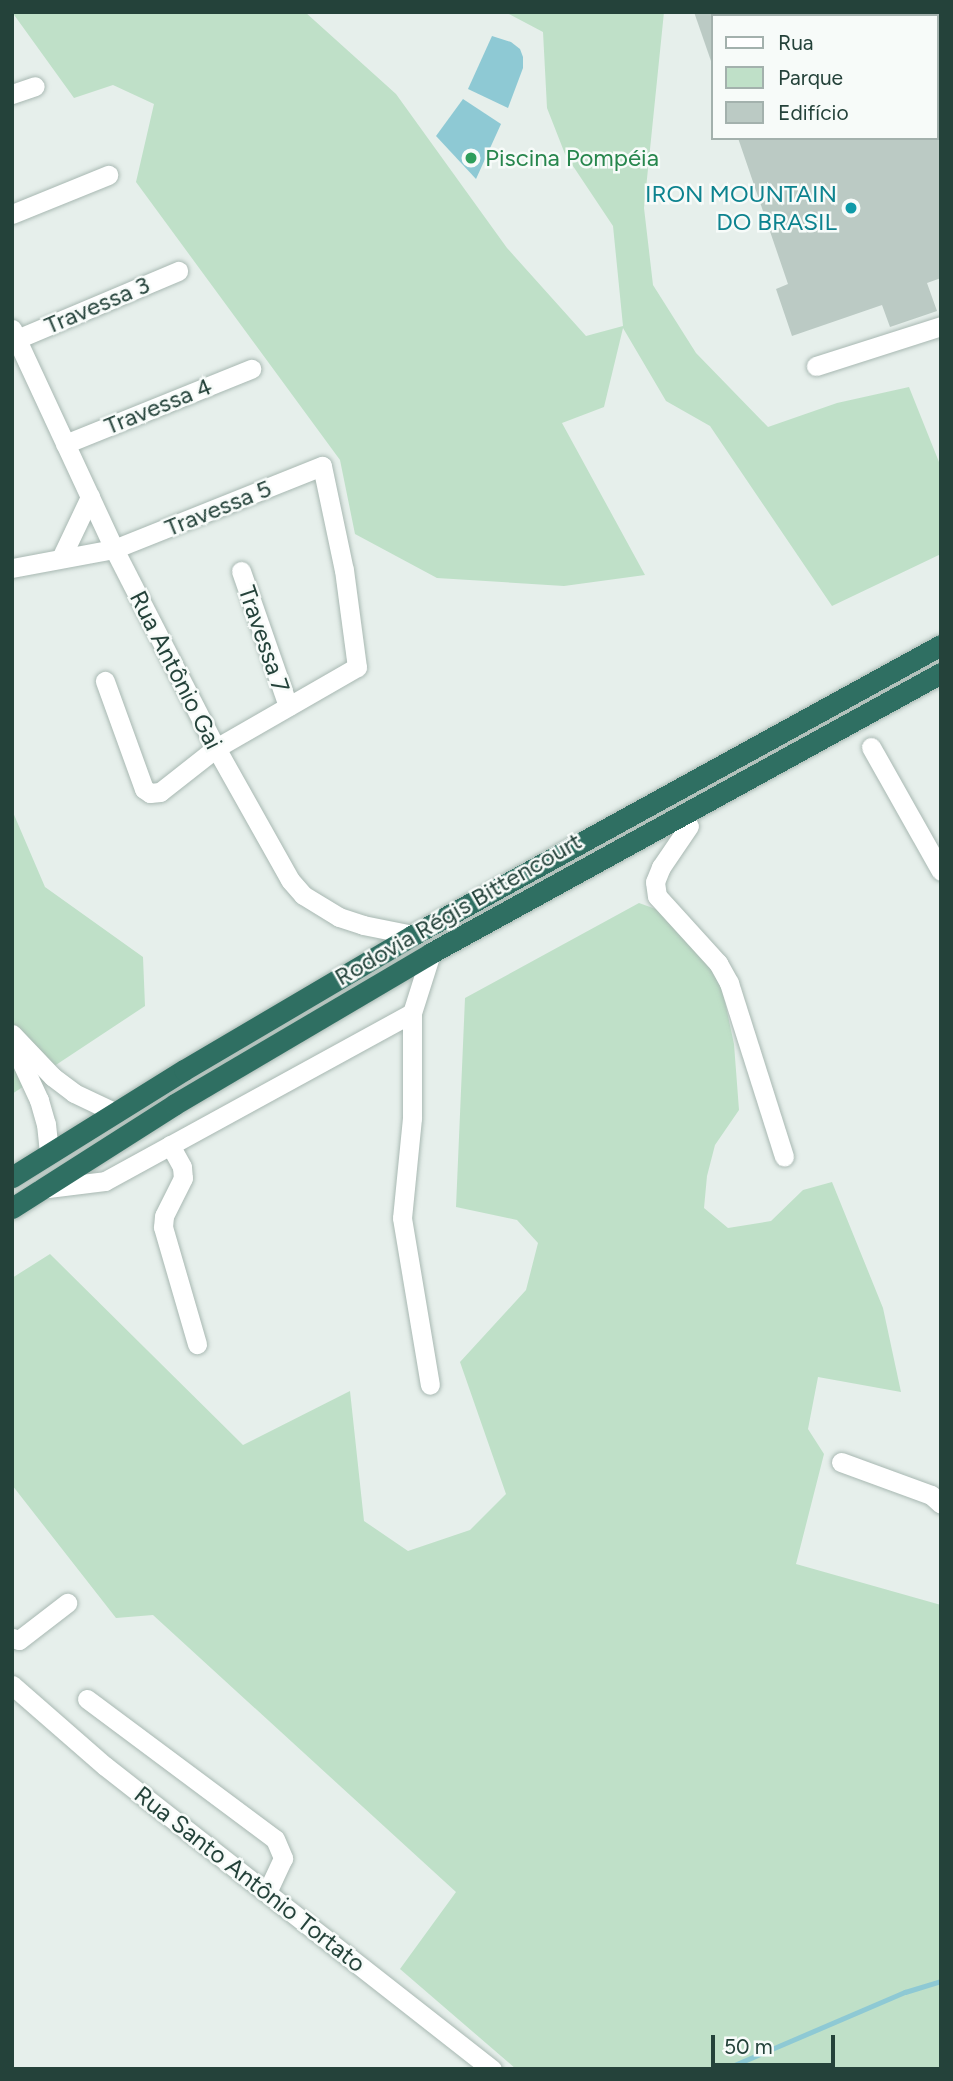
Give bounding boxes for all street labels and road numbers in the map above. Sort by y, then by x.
street label: Travessa 3 [40,270,154,340]
street label: Travessa 4 [100,371,216,441]
street label: Travessa 5 [161,474,275,542]
street label: Travessa 7 [232,582,296,696]
street label: Rua Antônio Gai [124,586,228,754]
street label: Rodovia Régis Bittencourt [330,827,586,991]
street label: Rua Santo Antônio Tortato [129,1780,371,1978]

